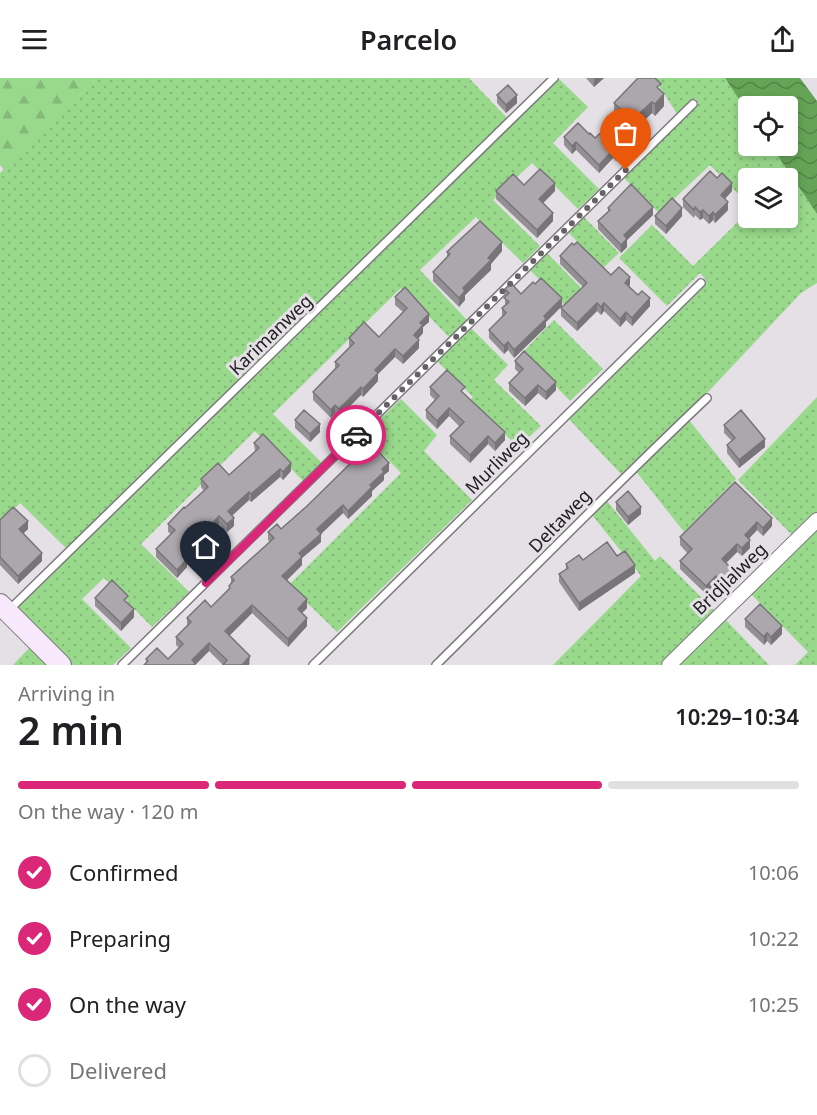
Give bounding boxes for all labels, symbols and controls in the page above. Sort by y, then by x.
text: Parcelo [360,21,457,58]
icon: menu [18,23,51,56]
icon: share [766,23,799,56]
map controls [738,96,798,228]
button: locate [738,96,798,156]
pin [600,108,651,170]
icon: bag [609,117,642,150]
button: layers [738,168,798,228]
street label: Karimanweg [224,289,317,380]
courier [326,405,386,465]
icon: car [340,419,373,452]
street label: Murliweg [460,426,533,499]
street label: Deltaweg [523,483,596,557]
pin [180,521,231,583]
icon: home [189,530,222,563]
street label: Bridjlalweg [687,537,772,620]
text: Arriving in [18,680,115,707]
text: 10:29–10:34 [675,701,799,731]
text: 2 min [18,703,124,756]
text: On the way · 120 m [18,798,198,825]
icon: check [18,856,51,889]
text: Confirmed [69,857,179,887]
text: 10:06 [748,859,799,886]
icon: check [18,922,51,955]
text: Preparing [69,923,171,953]
text: 10:22 [748,925,799,952]
icon: check [18,988,51,1021]
text: On the way [69,989,186,1019]
text: 10:25 [748,991,799,1018]
text: Delivered [69,1055,167,1085]

